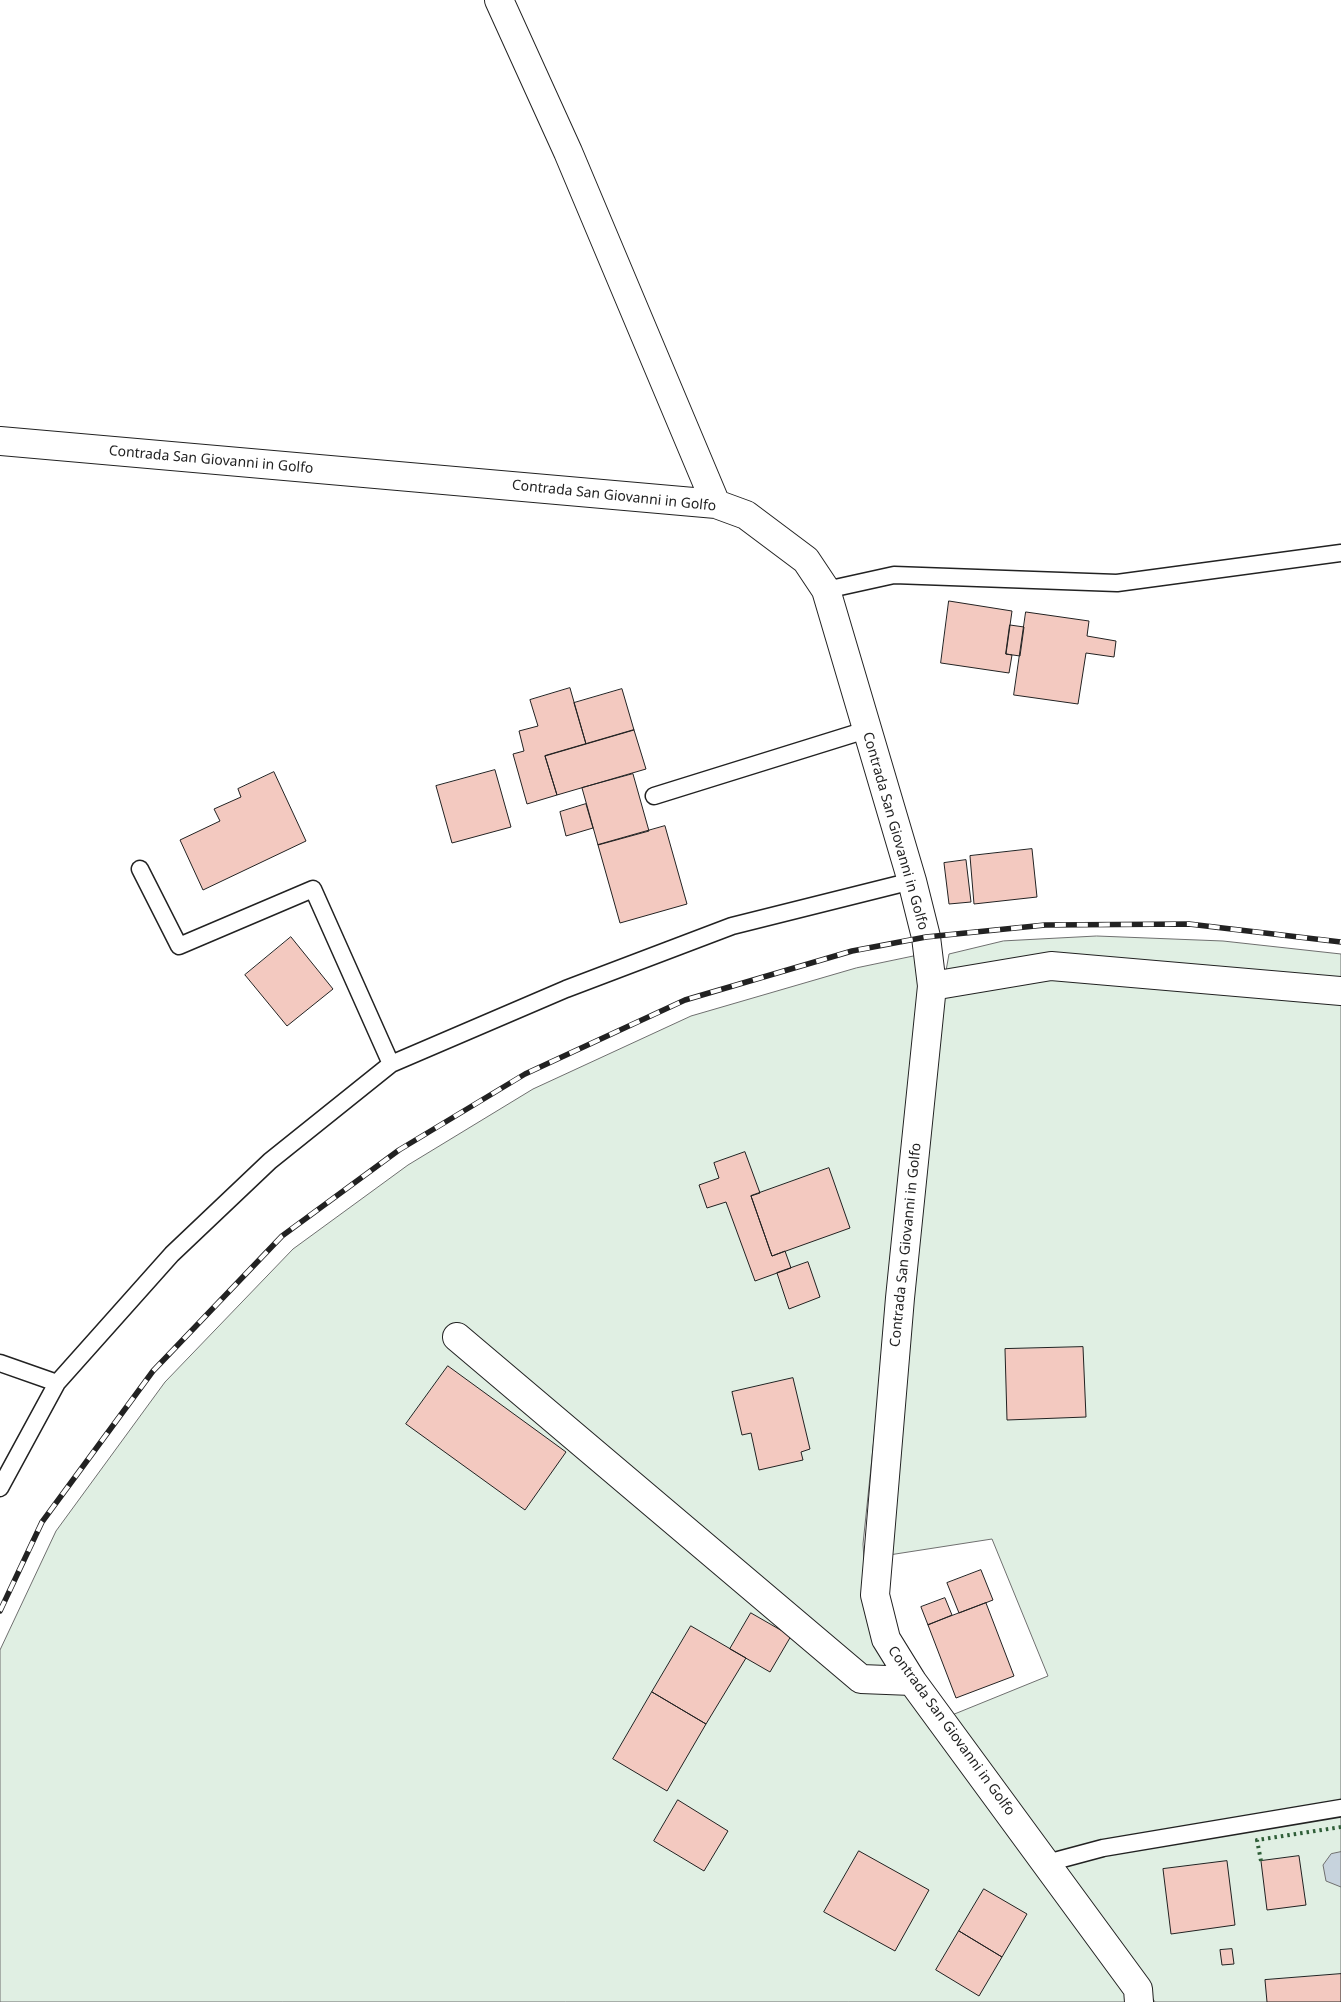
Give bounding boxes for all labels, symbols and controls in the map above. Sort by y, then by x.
street label: Contrada San Giovanni in Golfo [108,443,314,477]
street label: Contrada San Giovanni in Golfo [511,477,717,515]
street label: Contrada San Giovanni in Golfo [859,730,931,932]
street label: Contrada San Giovanni in Golfo [887,1142,925,1348]
street label: Contrada San Giovanni in Golfo [884,1643,1018,1819]

